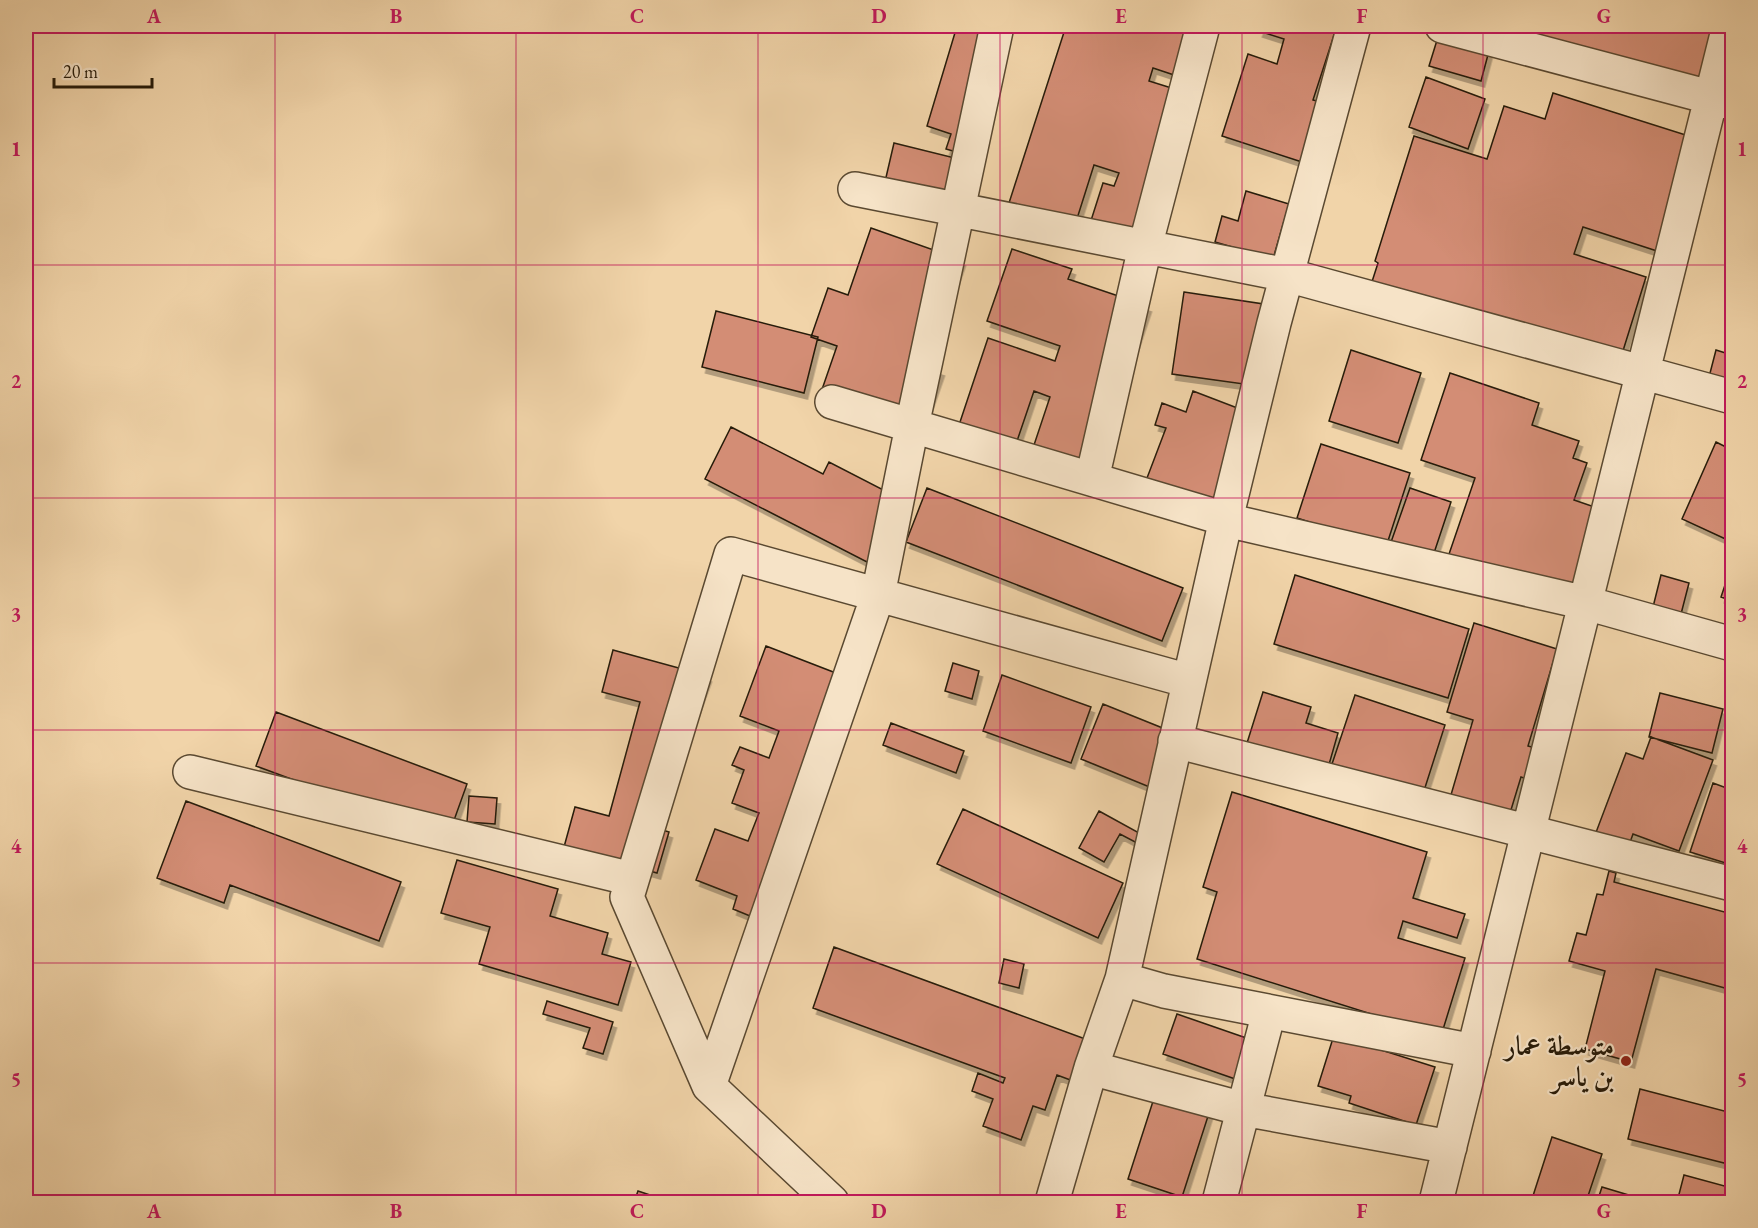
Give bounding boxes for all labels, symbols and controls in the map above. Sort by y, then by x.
text: A [146,3,162,29]
text: B [390,3,402,29]
text: C [630,3,644,29]
text: D [871,3,887,29]
text: E [1115,3,1127,29]
text: F [1357,3,1368,29]
text: G [1597,3,1611,29]
scale bar [54,51,152,89]
text: 20 m [63,60,98,83]
text: 1 [11,136,21,162]
text: 1 [1737,136,1747,162]
text: 2 [11,368,22,394]
text: 2 [1737,368,1748,394]
text: 3 [11,601,21,627]
text: 3 [1737,601,1747,627]
text: 4 [11,833,22,859]
text: 4 [1737,833,1748,859]
place label: متوسطة عمار بن ياسر [1502,1028,1614,1095]
marker: متوسطة عمار بن ياسر [1619,1054,1633,1068]
text: 5 [11,1066,21,1092]
text: 5 [1737,1066,1747,1092]
text: A [146,1198,162,1224]
text: B [390,1198,402,1224]
text: C [630,1198,644,1224]
text: D [871,1198,887,1224]
text: E [1115,1198,1127,1224]
text: F [1357,1198,1368,1224]
text: G [1597,1198,1611,1224]

